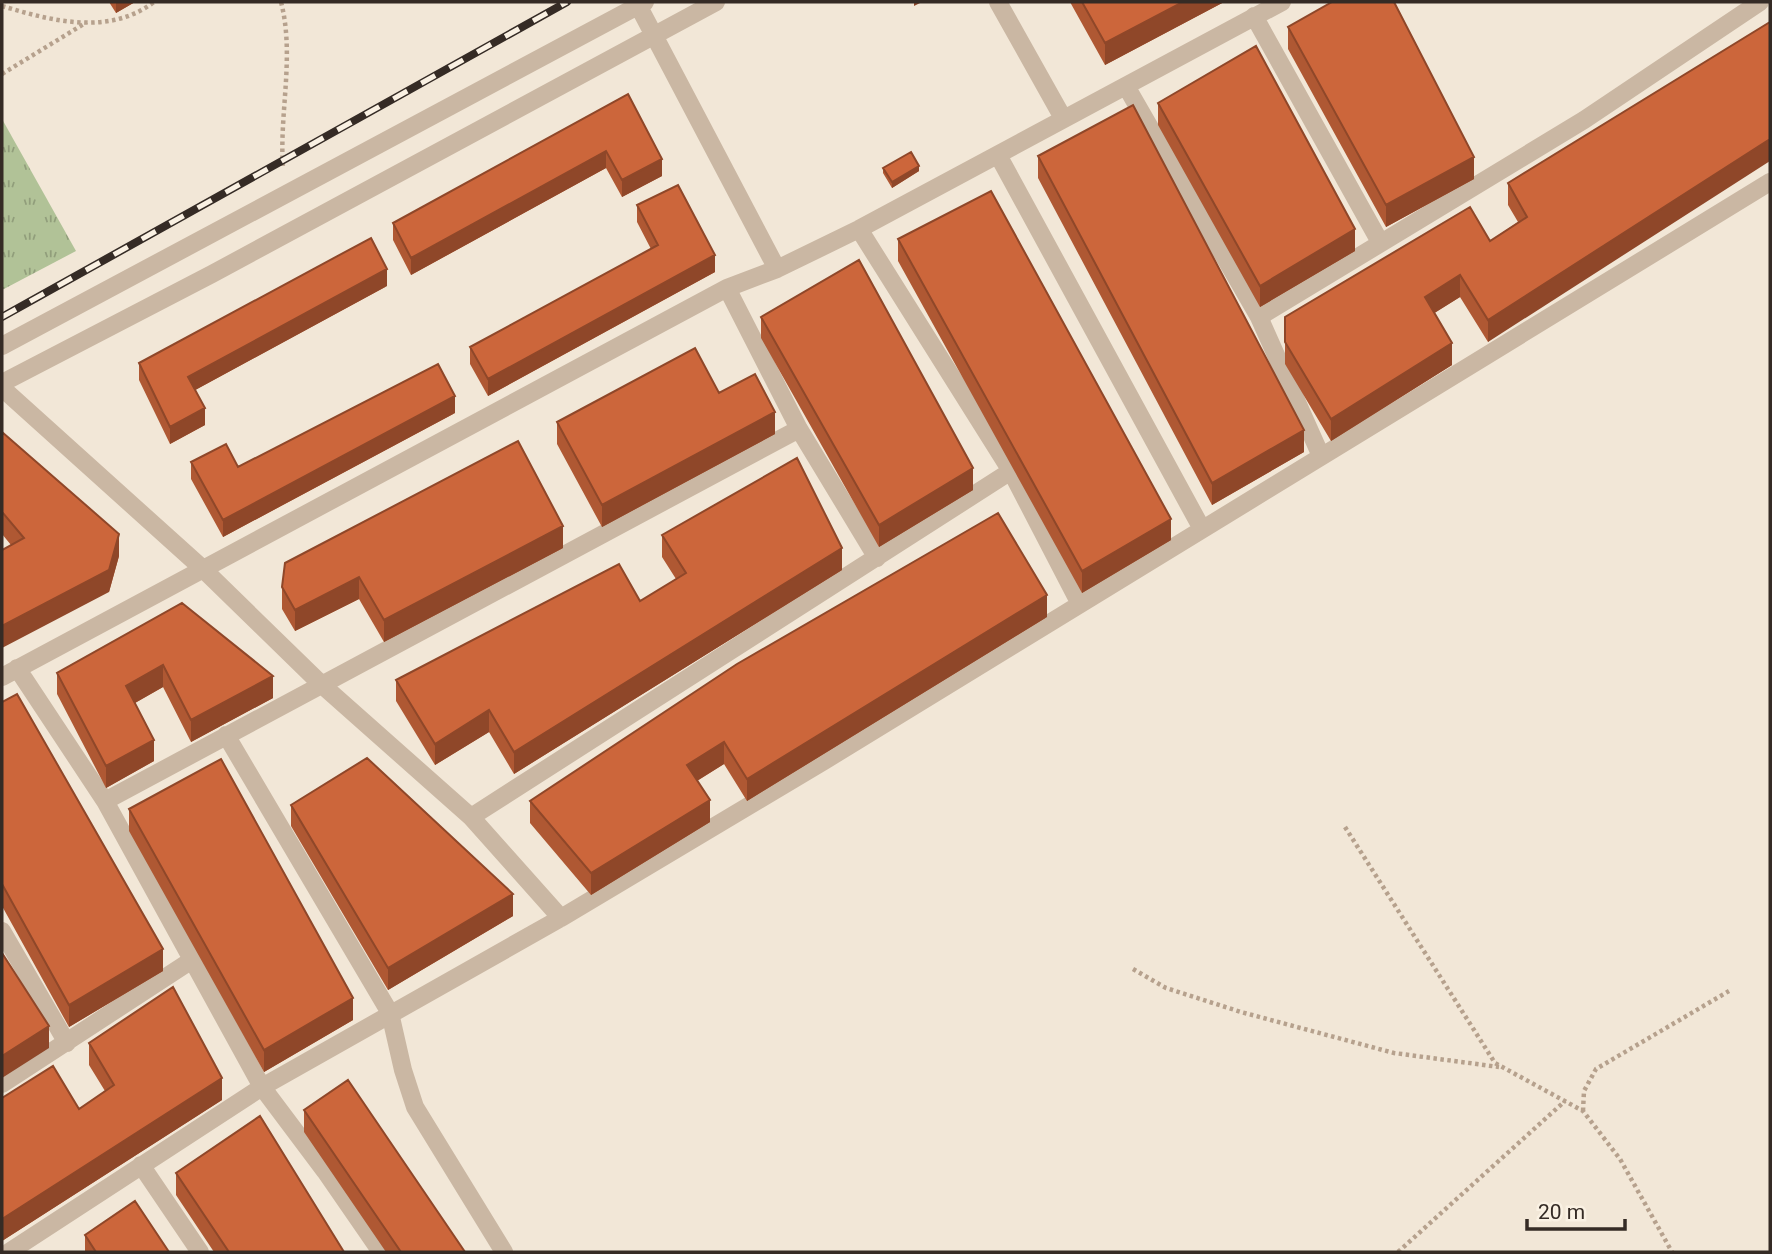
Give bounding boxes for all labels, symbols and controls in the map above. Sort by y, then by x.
scale bar [1527,1188,1625,1232]
text: 20 m [1538,1200,1585,1224]

